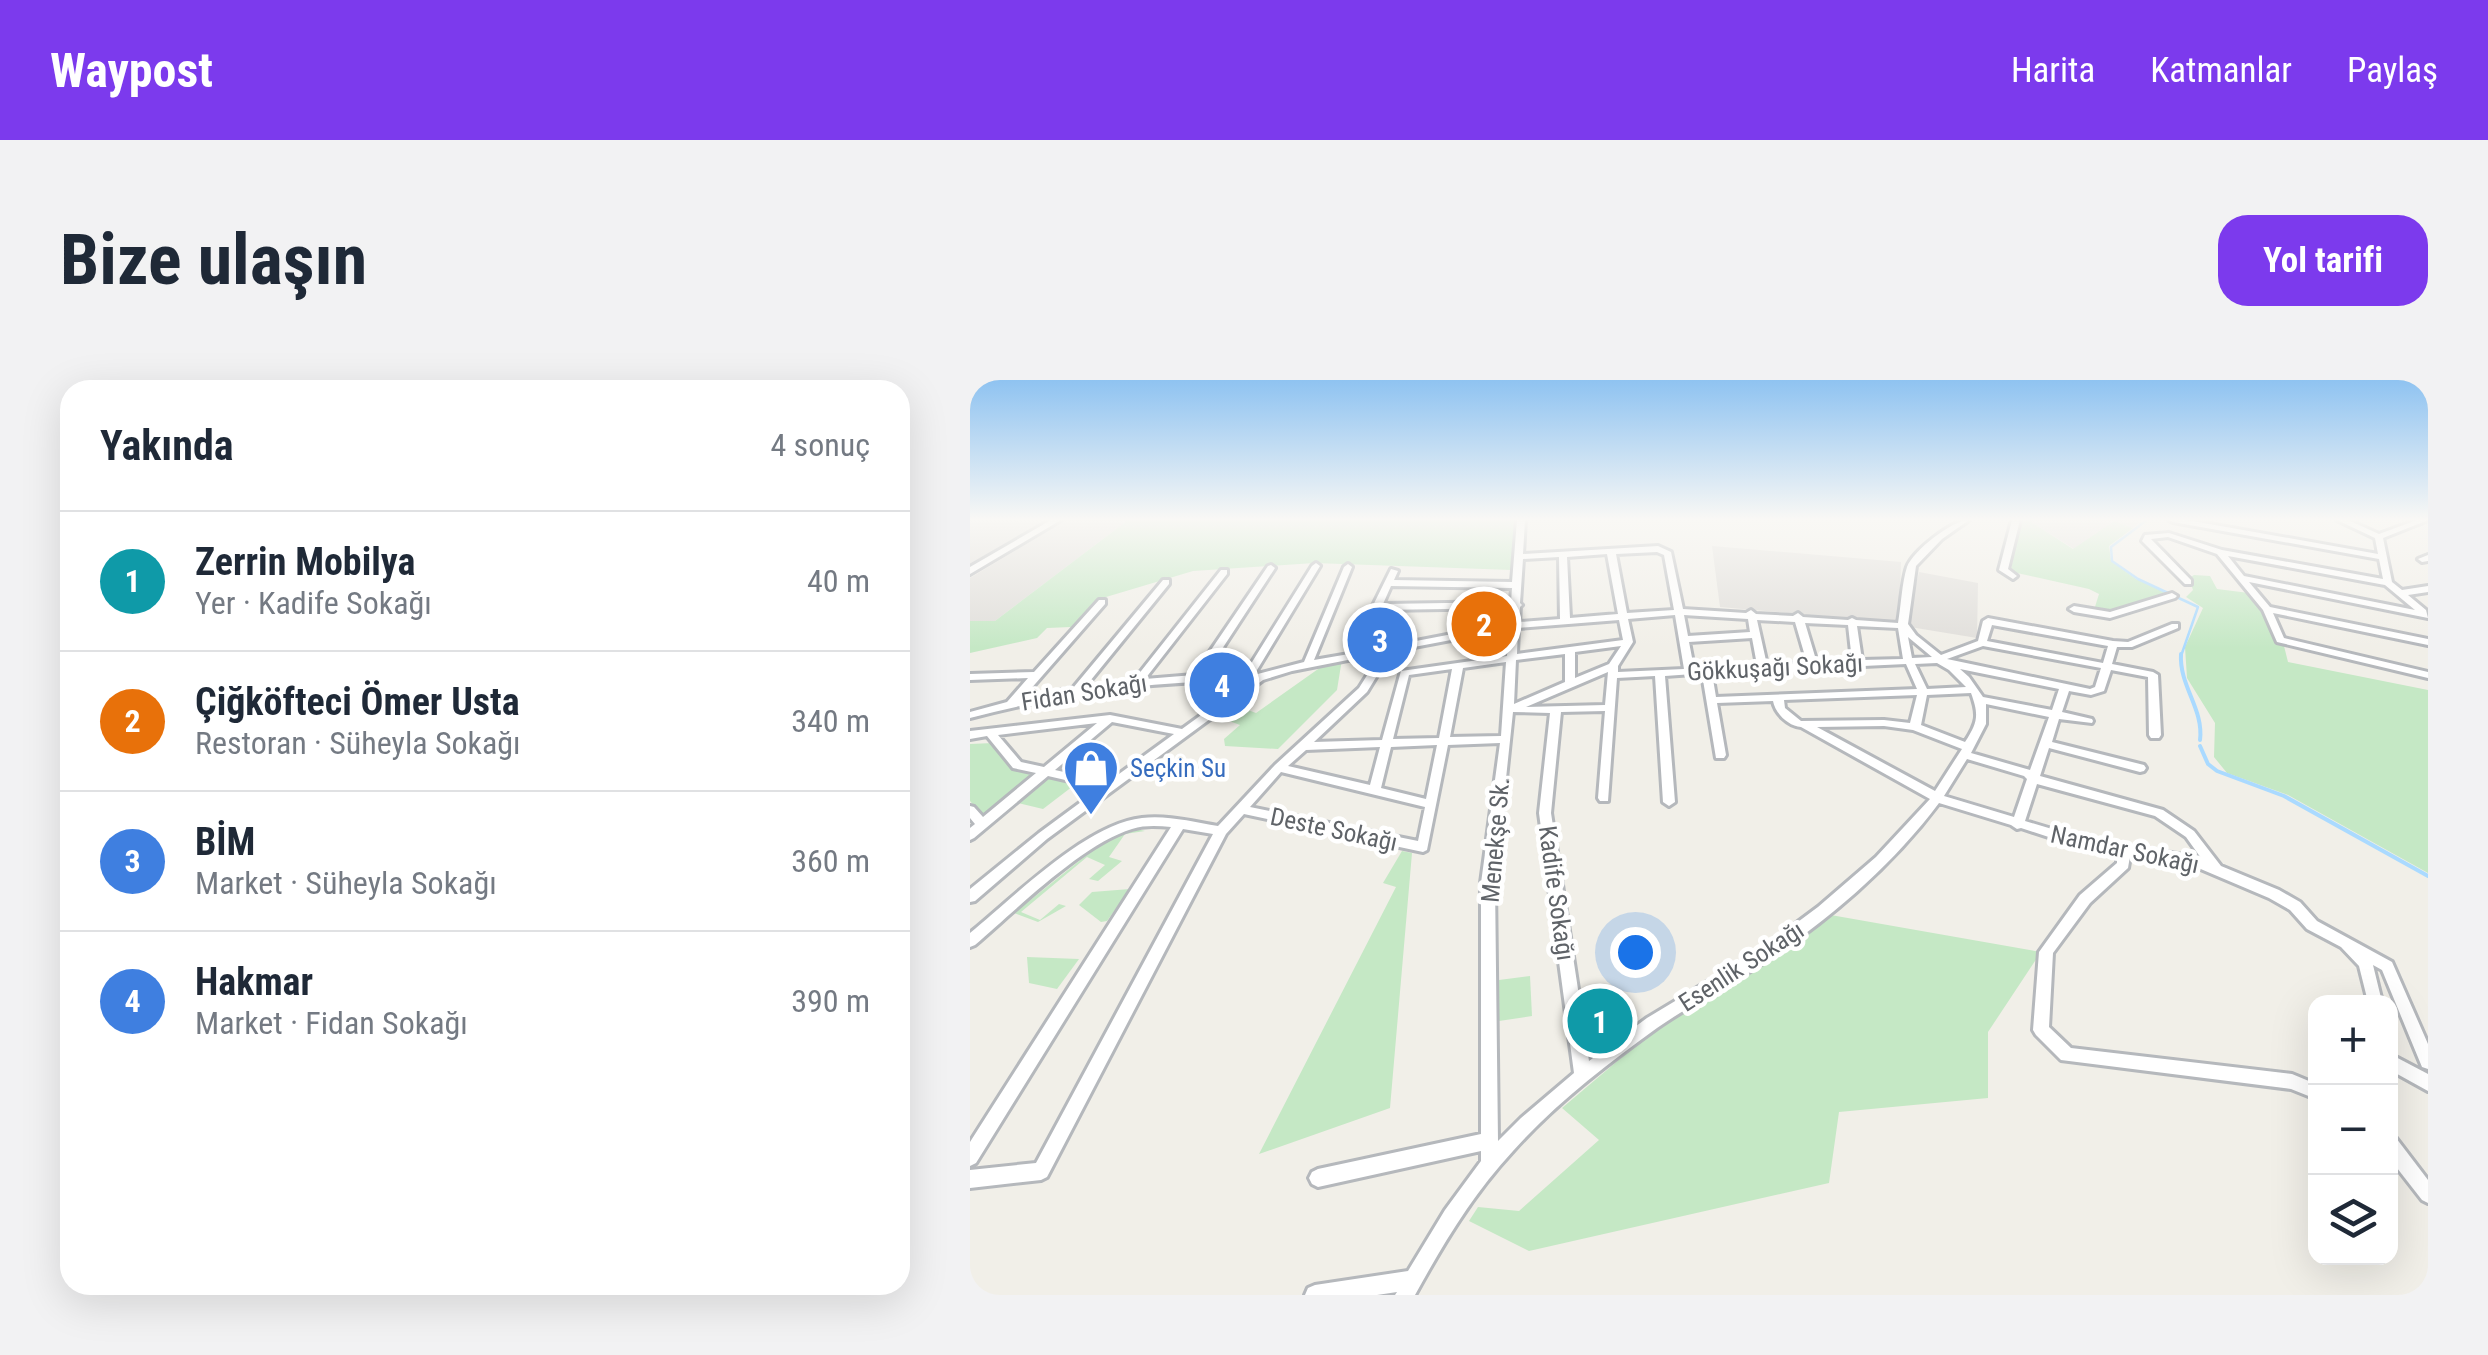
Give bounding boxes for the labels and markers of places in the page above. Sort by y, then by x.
pin: 2 [1452,586,1516,662]
pin: 3 [1348,602,1412,678]
pin: 4 [1190,648,1254,722]
shop icon: Seçkin Su [1061,738,1121,817]
place label: Seçkin Su [1130,754,1226,783]
pin: 1 [1568,984,1632,1058]

